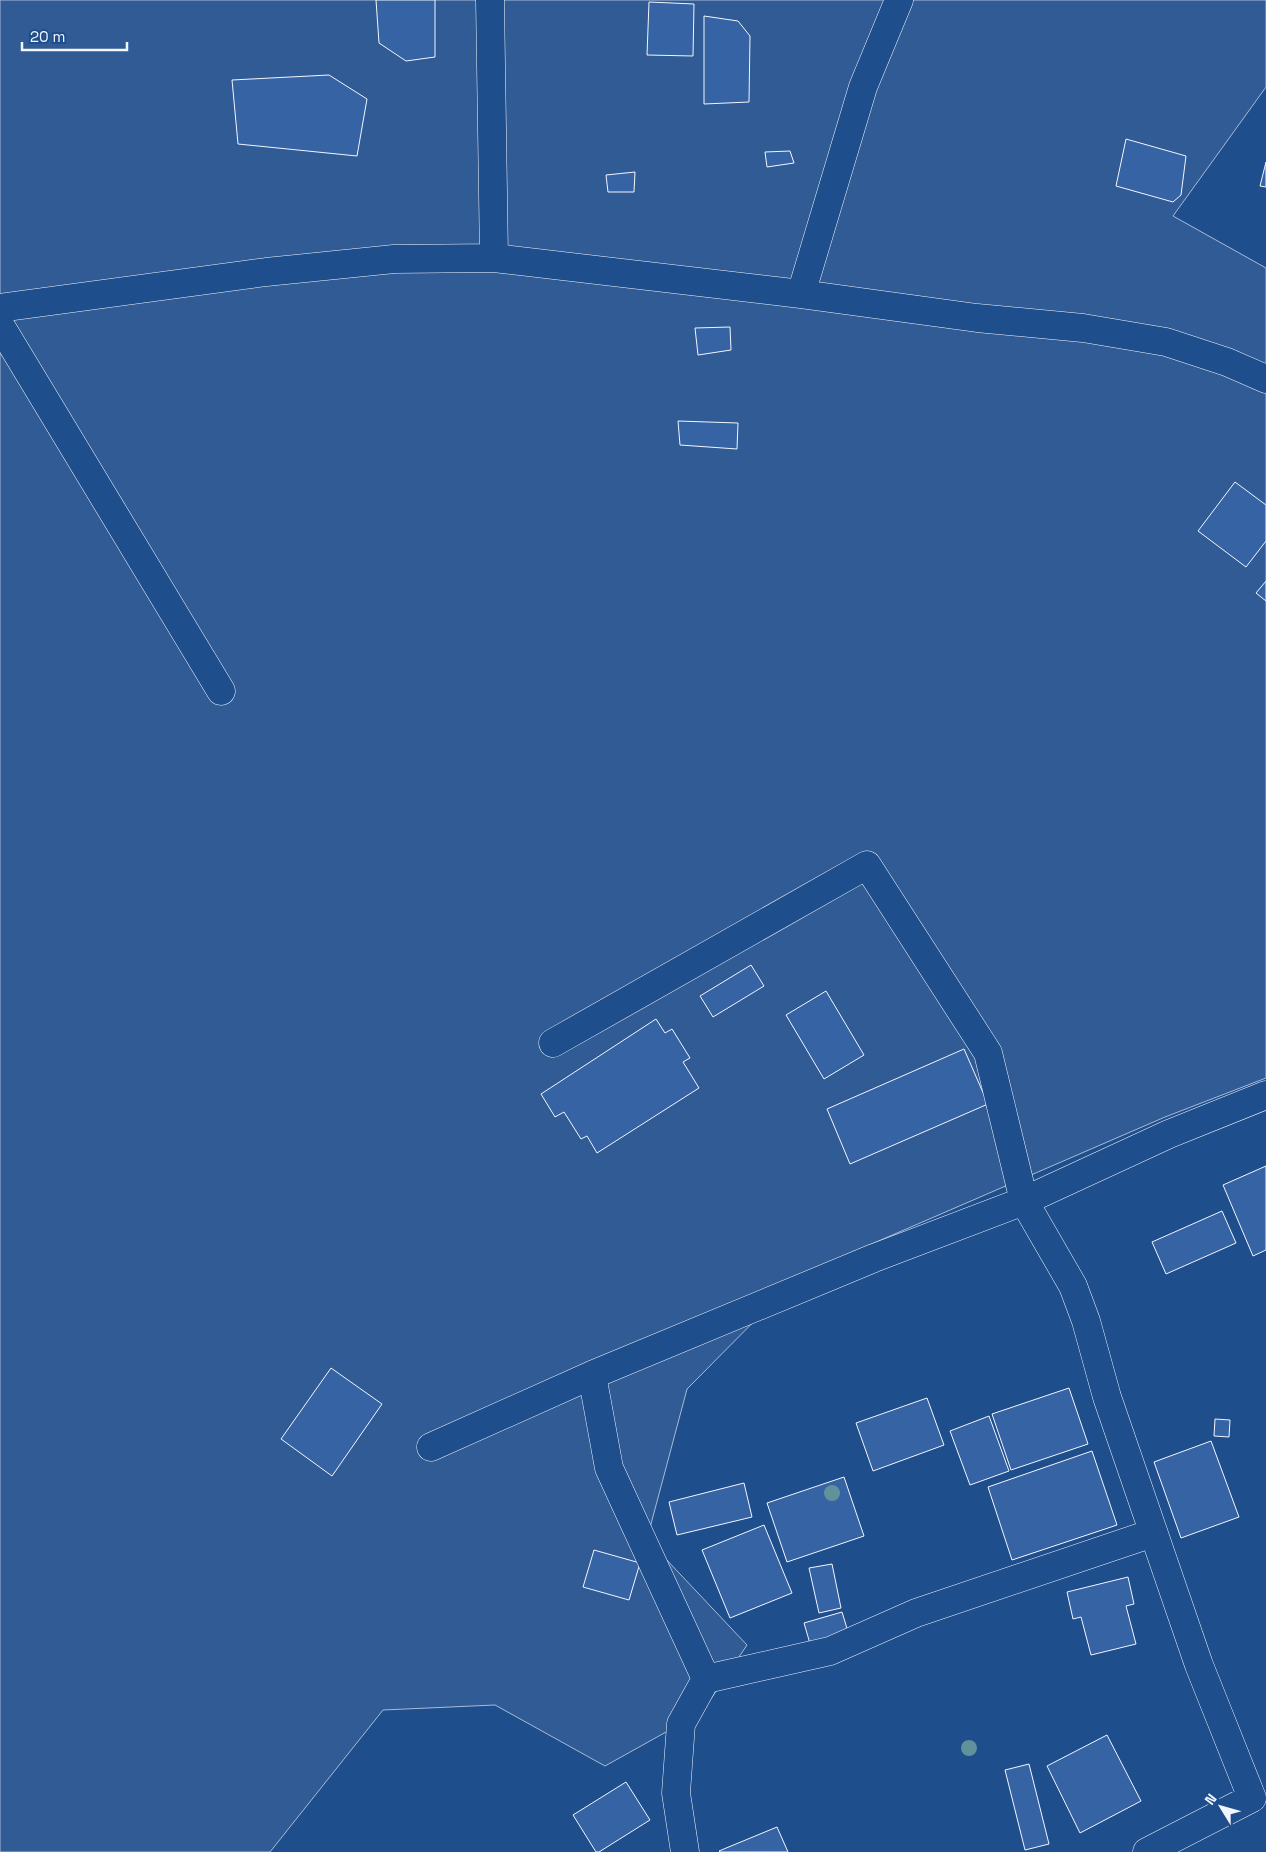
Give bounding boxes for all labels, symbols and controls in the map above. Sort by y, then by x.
scale bar [22,20,128,52]
text: 20 m [30,27,65,46]
north arrow [1196,1782,1246,1832]
text: N [1201,1790,1221,1808]

